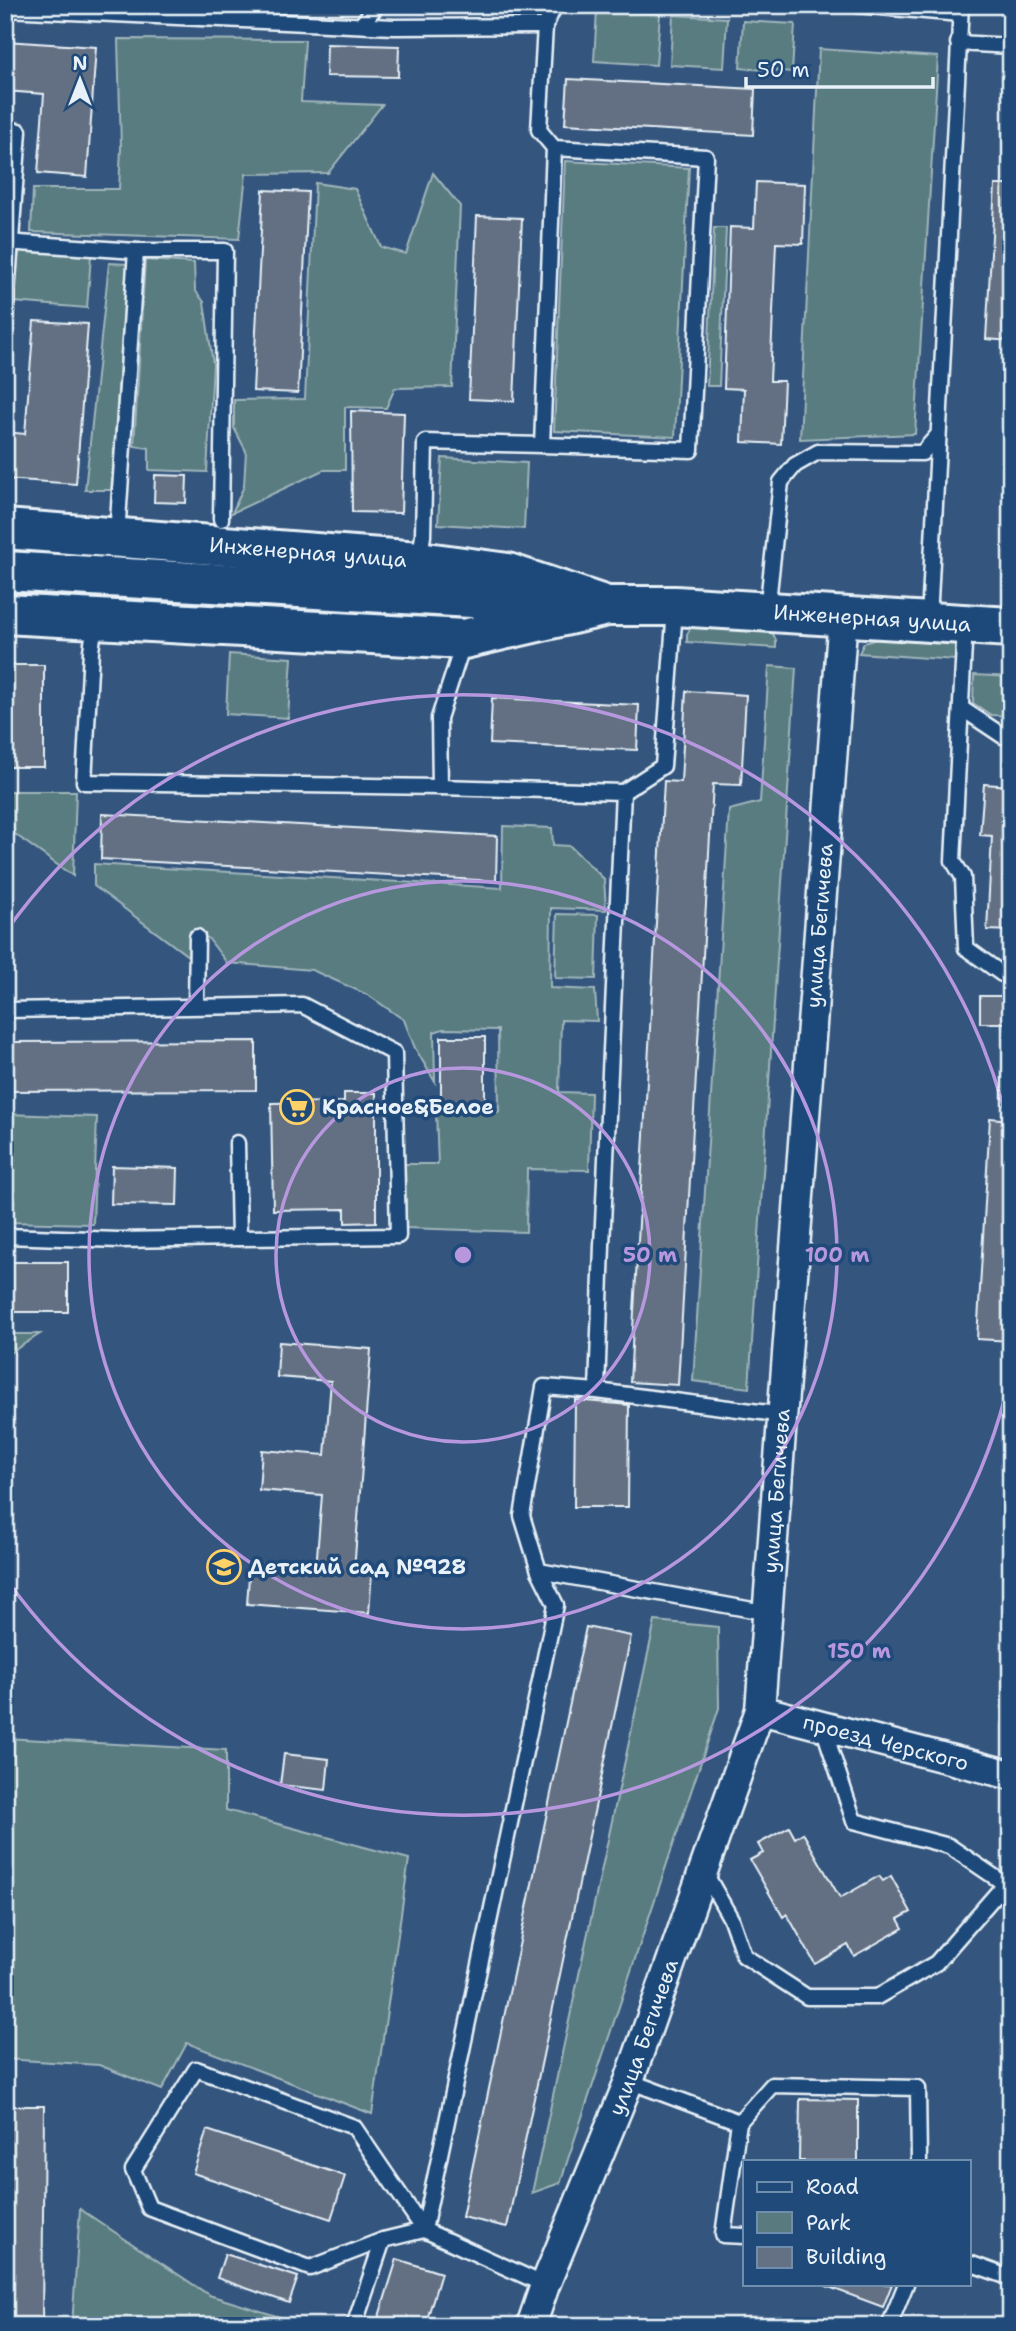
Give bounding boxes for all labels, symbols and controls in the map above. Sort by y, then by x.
north arrow [46,46,116,116]
scale bar [746,46,934,90]
text: N [72,51,88,76]
text: 50 m [757,56,810,84]
street label: Инженерная улица [208,531,408,574]
street label: Инженерная улица [772,598,972,638]
street label: улица Бегичева [799,842,840,1009]
supermarket icon: Красное&Белое [278,1088,316,1126]
place label: Красное&Белое [322,1093,494,1121]
text: 50 m [623,1241,677,1269]
text: 100 m [805,1241,869,1269]
centre of rings [451,1243,475,1267]
street label: улица Бегичева [756,1408,797,1574]
school or university icon: Детский сад №928 [205,1548,243,1586]
place label: Детский сад №928 [248,1553,466,1581]
text: 150 m [827,1637,891,1665]
street label: проезд Черского [800,1708,972,1777]
street label: улица Бегичева [602,1955,685,2120]
legend [743,2160,970,2286]
text: Road [806,2173,859,2201]
text: Park [806,2209,851,2237]
text: Building [806,2243,886,2271]

